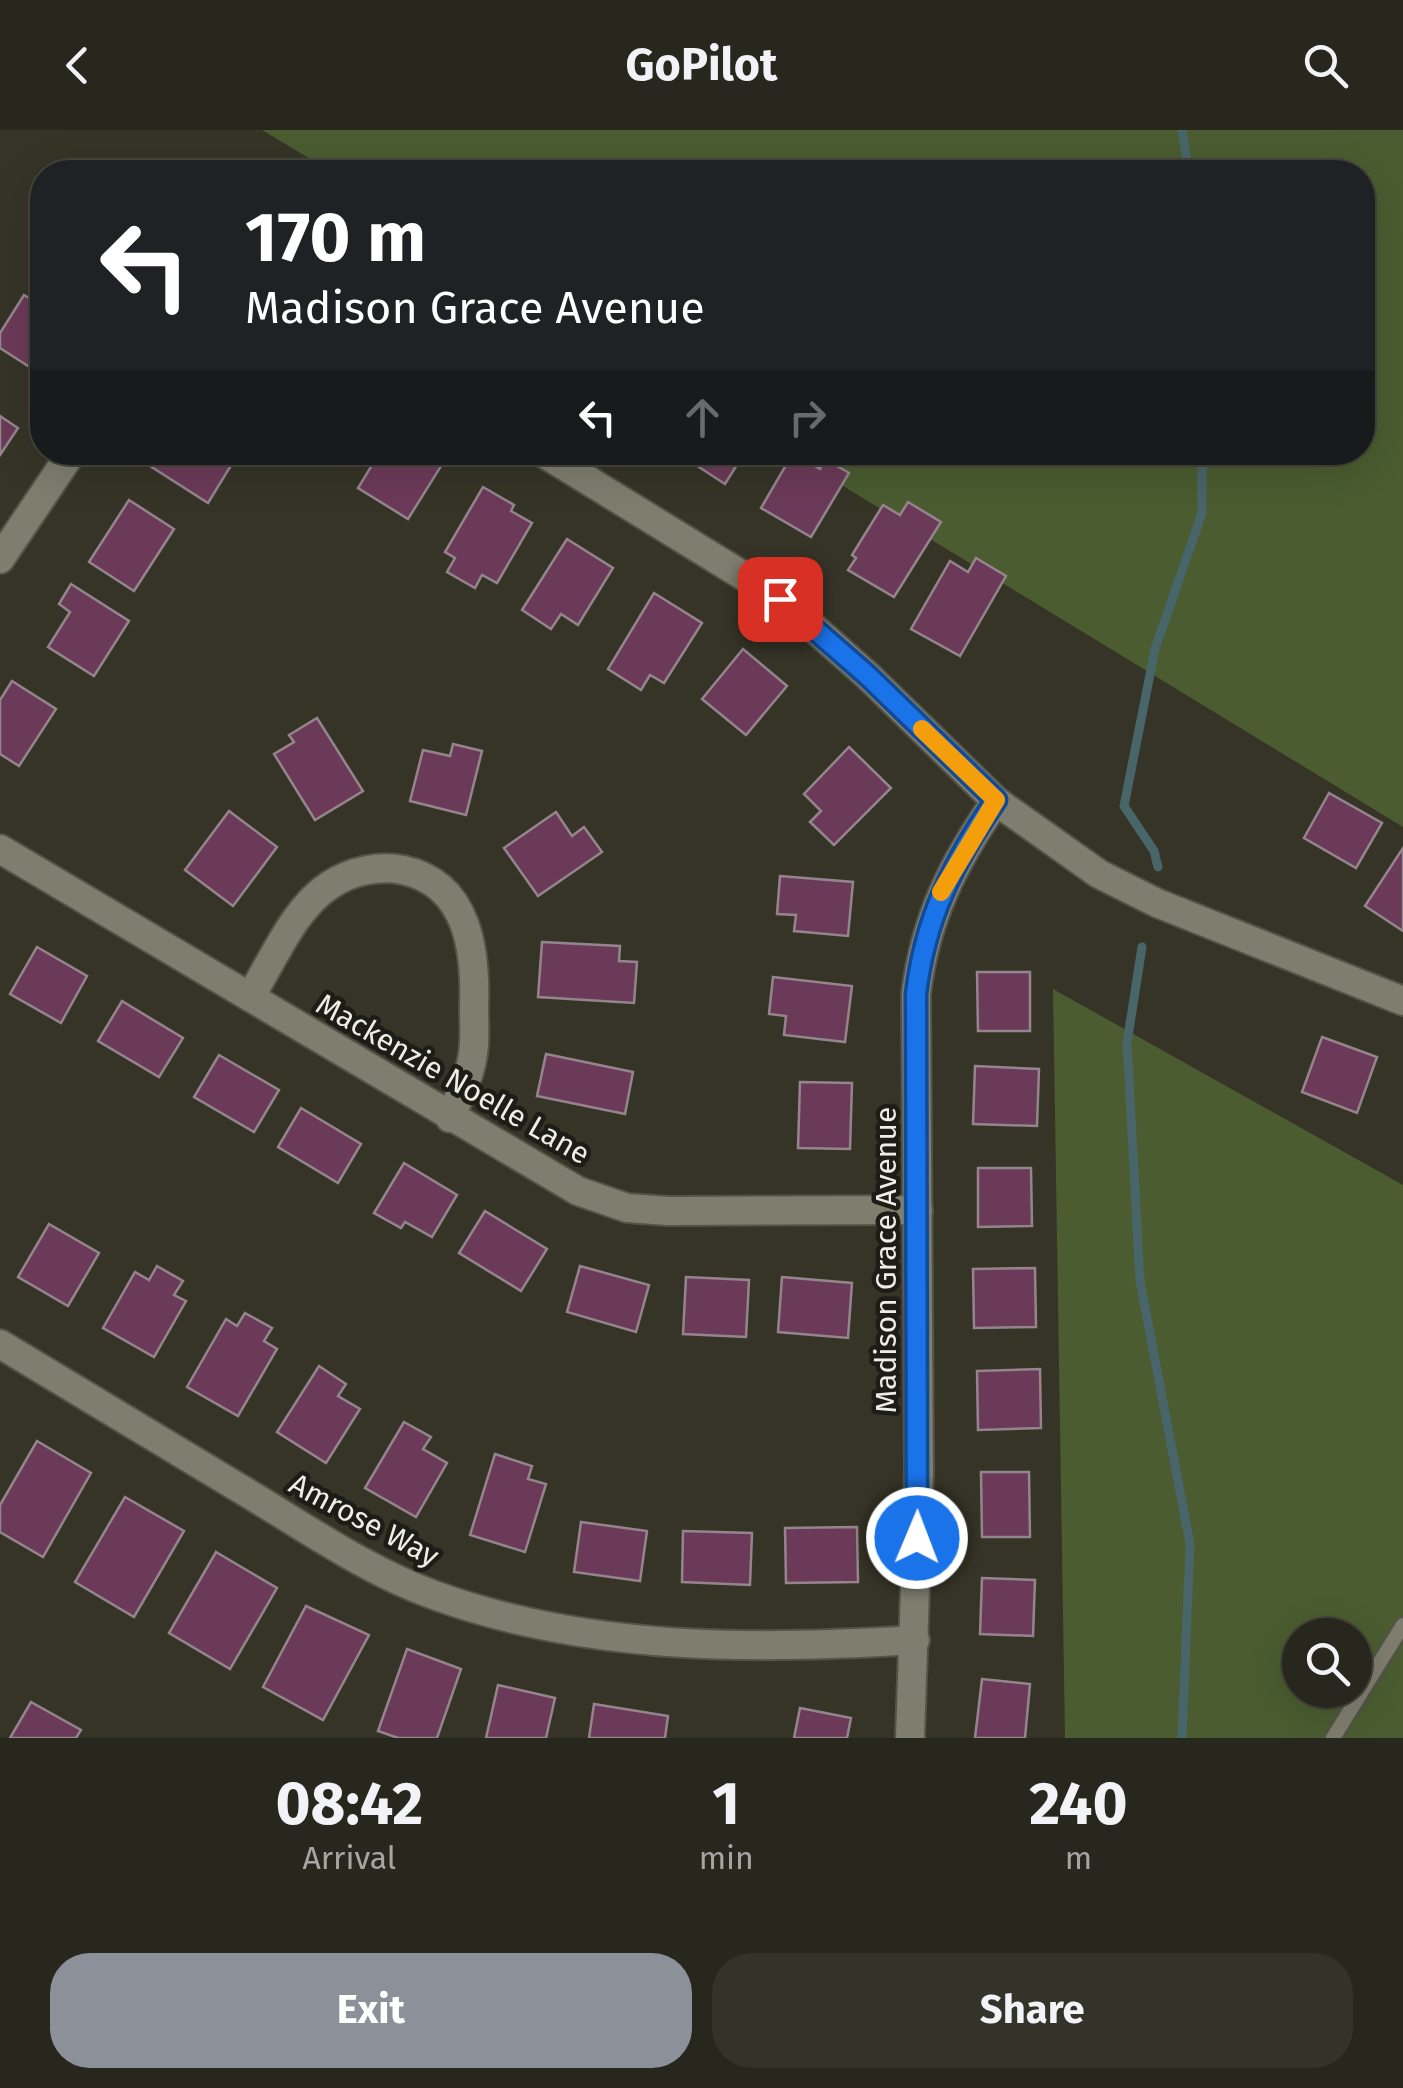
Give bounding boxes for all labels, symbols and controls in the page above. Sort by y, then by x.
icon: back [50,38,105,93]
text: GoPilot [626,38,777,92]
icon: search [1298,38,1353,93]
text: 170 m [245,196,426,280]
icon: left [80,200,210,330]
text: Madison Grace Avenue [245,281,705,335]
icon: left [570,390,625,445]
icon: ahead [675,390,730,445]
icon: right [780,390,835,445]
pin [738,557,823,642]
icon: arrive [753,572,808,627]
street label: Mackenzie Noelle Lane [310,986,596,1172]
street label: Madison Grace Avenue [868,1107,904,1413]
street label: Amrose Way [283,1466,445,1574]
position arrow [865,1486,969,1590]
map controls [1282,1618,1372,1708]
button: search [1282,1618,1372,1708]
text: 08:42 [275,1768,423,1840]
text: 1 [712,1768,740,1840]
text: 240 [1029,1768,1128,1840]
text: Arrival [302,1839,396,1877]
text: min [699,1839,754,1877]
text: m [1065,1839,1092,1877]
button: Exit [50,1953,692,2068]
button: Share [712,1953,1353,2068]

